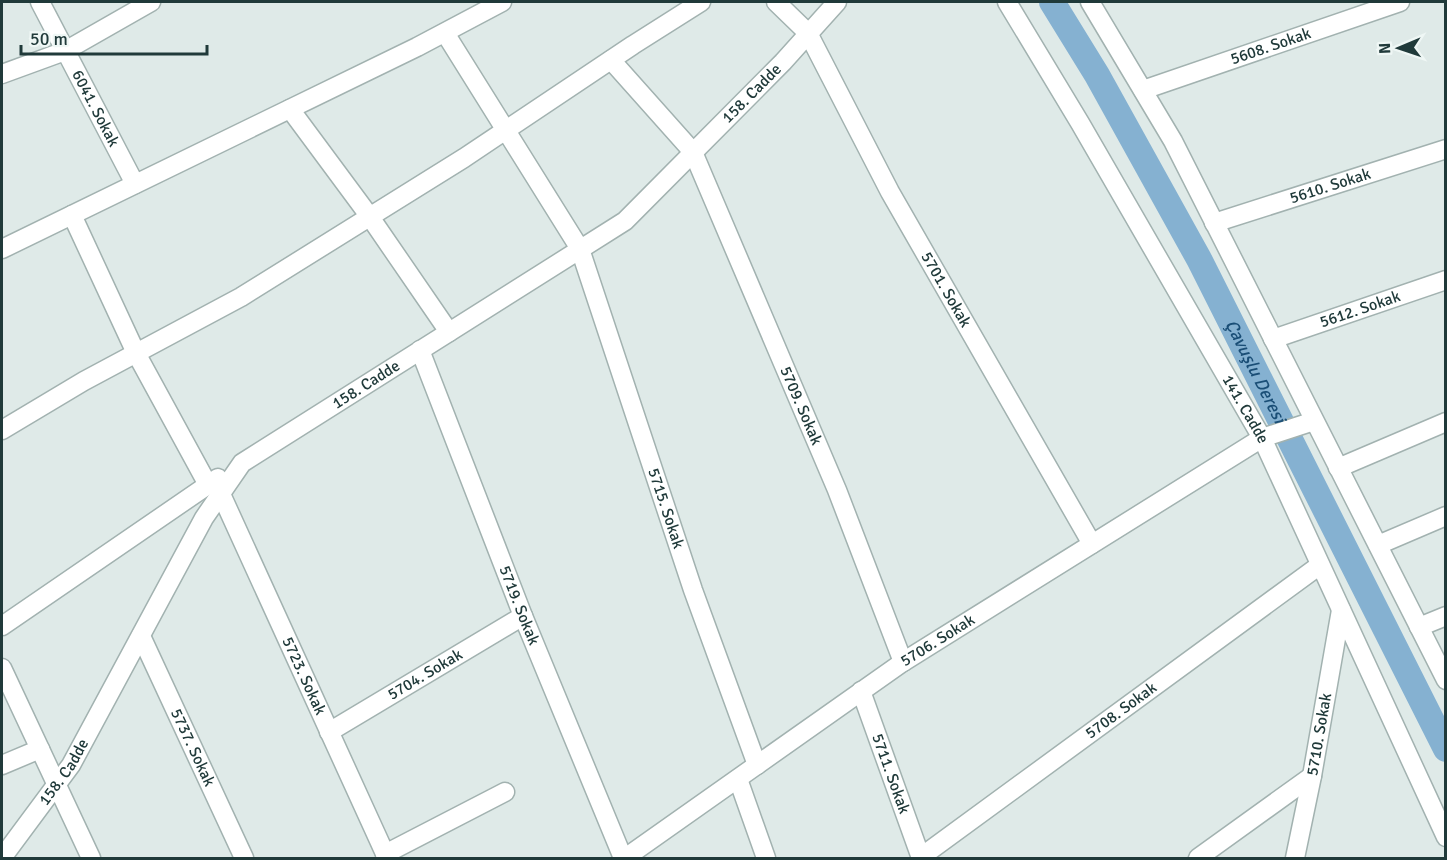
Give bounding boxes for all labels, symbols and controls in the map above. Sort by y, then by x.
scale bar [21,18,207,56]
north arrow [1369,18,1429,78]
street label: 5608. Sokak [1228,23,1314,69]
text: 50 m [30,28,68,50]
text: N [1375,43,1395,54]
street label: 158. Cadde [718,59,786,128]
street label: 6041. Sokak [67,67,124,150]
street label: 5610. Sokak [1287,164,1373,208]
street label: 5701. Sokak [917,248,976,331]
street label: 5612. Sokak [1317,286,1403,332]
water label: Çavuşlu Deresi [1220,316,1292,429]
street label: 158. Cadde [329,356,404,413]
street label: 5709. Sokak [775,363,827,448]
street label: 141. Cadde [1218,371,1273,447]
street label: 5715. Sokak [643,466,689,551]
street label: 5719. Sokak [494,563,544,648]
street label: 5706. Sokak [897,610,978,671]
street label: 5723. Sokak [278,634,330,718]
street label: 5704. Sokak [384,644,466,705]
street label: 5708. Sokak [1081,678,1161,743]
street label: 5710. Sokak [1302,691,1336,777]
street label: 5737. Sokak [166,705,219,790]
street label: 5711. Sokak [867,731,914,817]
street label: 158. Cadde [34,735,93,809]

